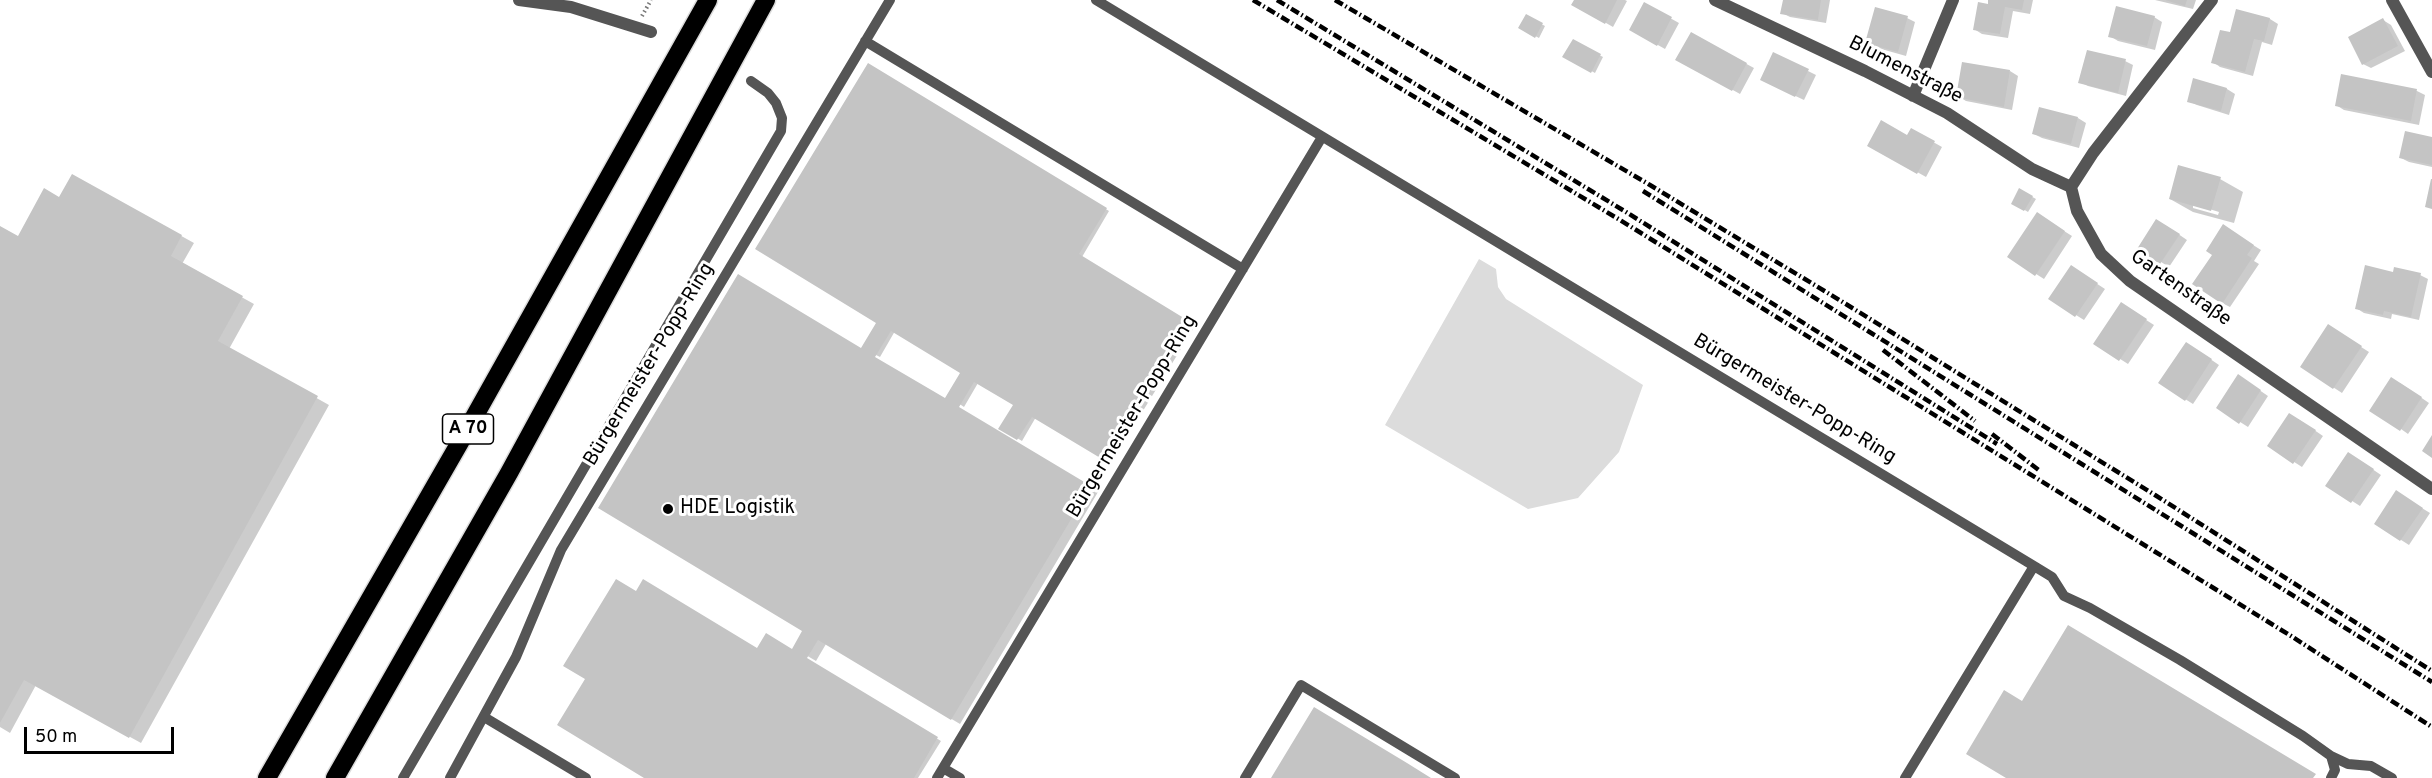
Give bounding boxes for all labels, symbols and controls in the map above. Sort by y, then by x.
street label: Blumenstraße [1844,32,1966,110]
street label: Gartenstraße [2125,245,2235,333]
street label: Bürgermeister-Popp-Ring [580,259,720,471]
street label: Bürgermeister-Popp-Ring [1063,311,1203,523]
street label: Bürgermeister-Popp-Ring [1688,330,1900,470]
road number: A 70 [442,414,494,444]
place label: HDE Logistik [680,497,795,521]
marker: HDE Logistik [661,502,675,516]
scale bar [27,715,177,753]
text: 50 m [35,726,77,749]

